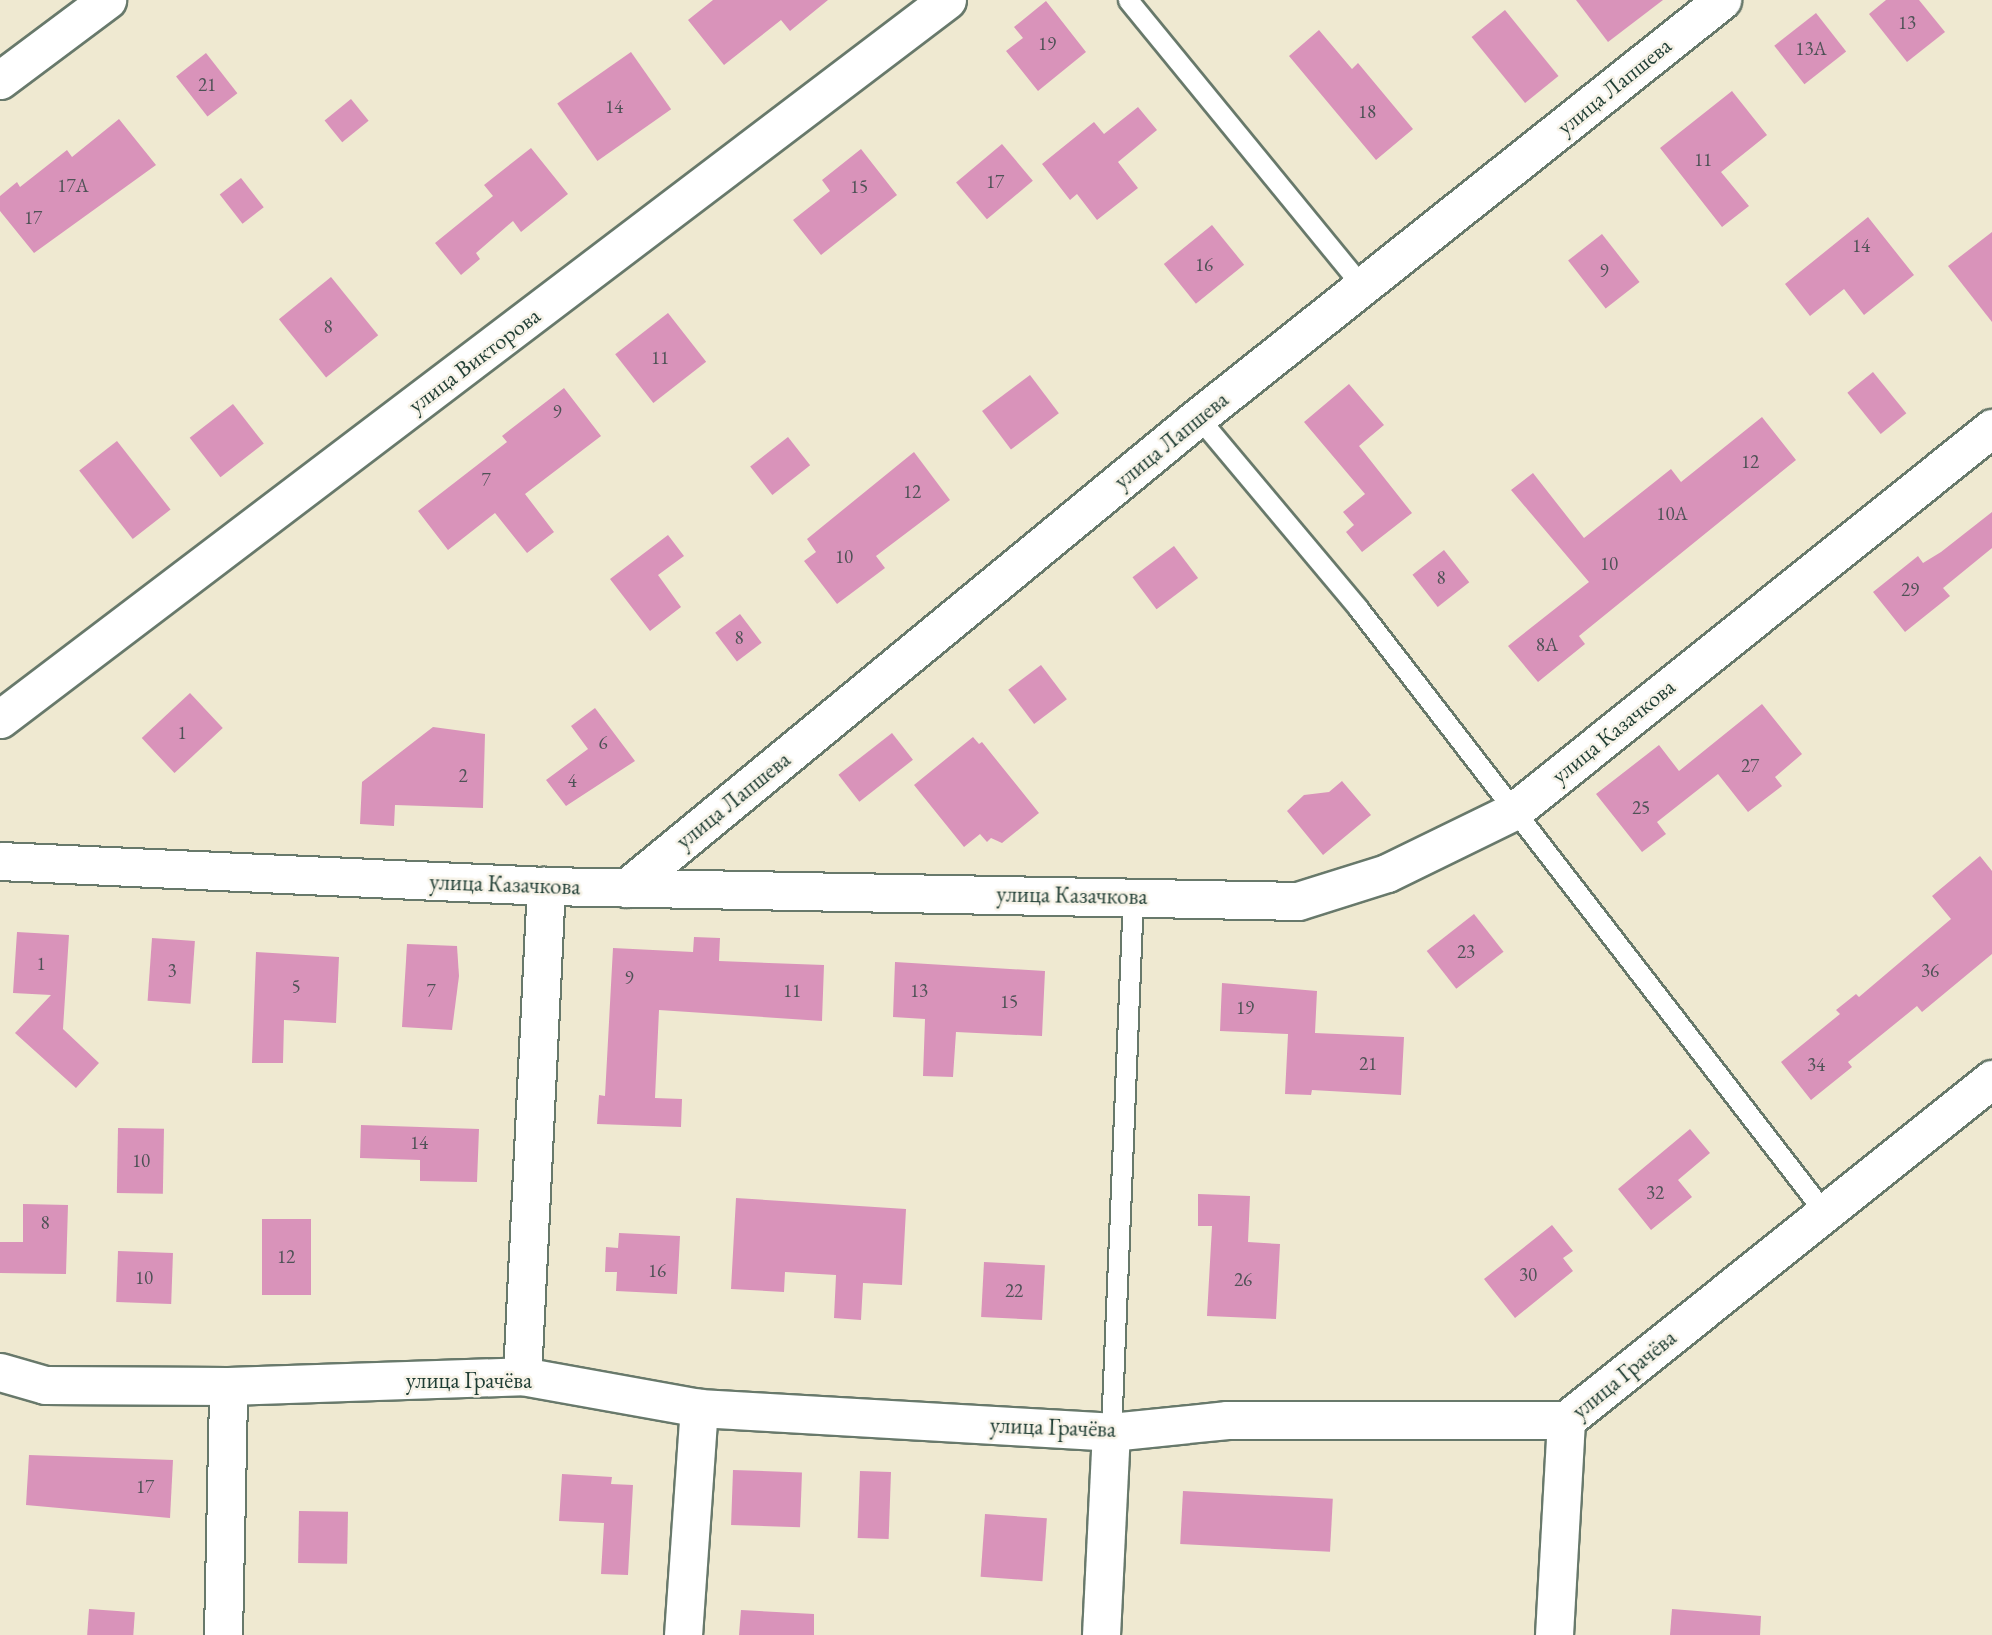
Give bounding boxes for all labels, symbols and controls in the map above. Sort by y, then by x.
house number: 13 [1898,12,1916,34]
street label: улица Лапшева [1551,31,1677,141]
house number: 19 [1038,33,1056,55]
house number: 13А [1795,38,1827,60]
house number: 21 [198,74,216,96]
house number: 14 [605,96,623,118]
house number: 18 [1358,101,1376,123]
house number: 11 [1694,149,1712,171]
house number: 17 [986,171,1004,193]
house number: 17А [57,175,89,197]
house number: 15 [850,176,868,198]
house number: 17 [24,207,42,229]
house number: 14 [1852,235,1870,257]
house number: 16 [1195,254,1213,276]
house number: 9 [1599,260,1609,282]
street label: улица Викторова [403,301,545,419]
house number: 8 [323,316,333,338]
house number: 11 [651,347,669,369]
street label: улица Лапшева [1108,385,1234,495]
house number: 9 [552,401,562,423]
house number: 12 [1741,451,1759,473]
house number: 7 [481,469,491,491]
house number: 12 [903,481,921,503]
house number: 10А [1656,503,1688,525]
house number: 10 [835,546,853,568]
house number: 10 [1600,553,1618,575]
house number: 8 [1436,567,1446,589]
house number: 29 [1901,579,1919,601]
house number: 8 [734,627,744,649]
house number: 8А [1536,634,1558,656]
street label: улица Казачкова [1546,673,1680,789]
house number: 1 [177,722,187,744]
house number: 6 [598,732,608,754]
street label: улица Лапшева [670,745,796,855]
house number: 27 [1741,755,1759,777]
house number: 2 [458,765,468,787]
house number: 4 [567,770,577,792]
house number: 25 [1632,797,1650,819]
street label: улица Казачкова [429,868,581,900]
street label: улица Казачкова [996,880,1148,910]
house number: 23 [1457,941,1475,963]
house number: 1 [36,953,46,975]
house number: 3 [167,960,177,982]
house number: 36 [1921,960,1939,982]
house number: 9 [624,967,634,989]
house number: 5 [291,976,301,998]
house number: 7 [426,980,436,1002]
house number: 11 [783,980,801,1002]
house number: 13 [910,980,928,1002]
house number: 15 [1000,991,1018,1013]
house number: 19 [1236,997,1254,1019]
house number: 21 [1359,1053,1377,1075]
house number: 34 [1807,1054,1825,1076]
house number: 14 [410,1132,428,1154]
house number: 10 [132,1150,150,1172]
house number: 32 [1646,1182,1664,1204]
house number: 8 [40,1212,50,1234]
house number: 12 [277,1246,295,1268]
house number: 16 [648,1260,666,1282]
house number: 30 [1519,1264,1537,1286]
house number: 10 [135,1267,153,1289]
house number: 26 [1234,1269,1252,1291]
house number: 22 [1005,1280,1023,1302]
street label: улица Грачёва [1566,1324,1682,1424]
street label: улица Грачёва [406,1366,532,1394]
street label: улица Грачёва [989,1411,1117,1443]
house number: 17 [136,1476,154,1498]

